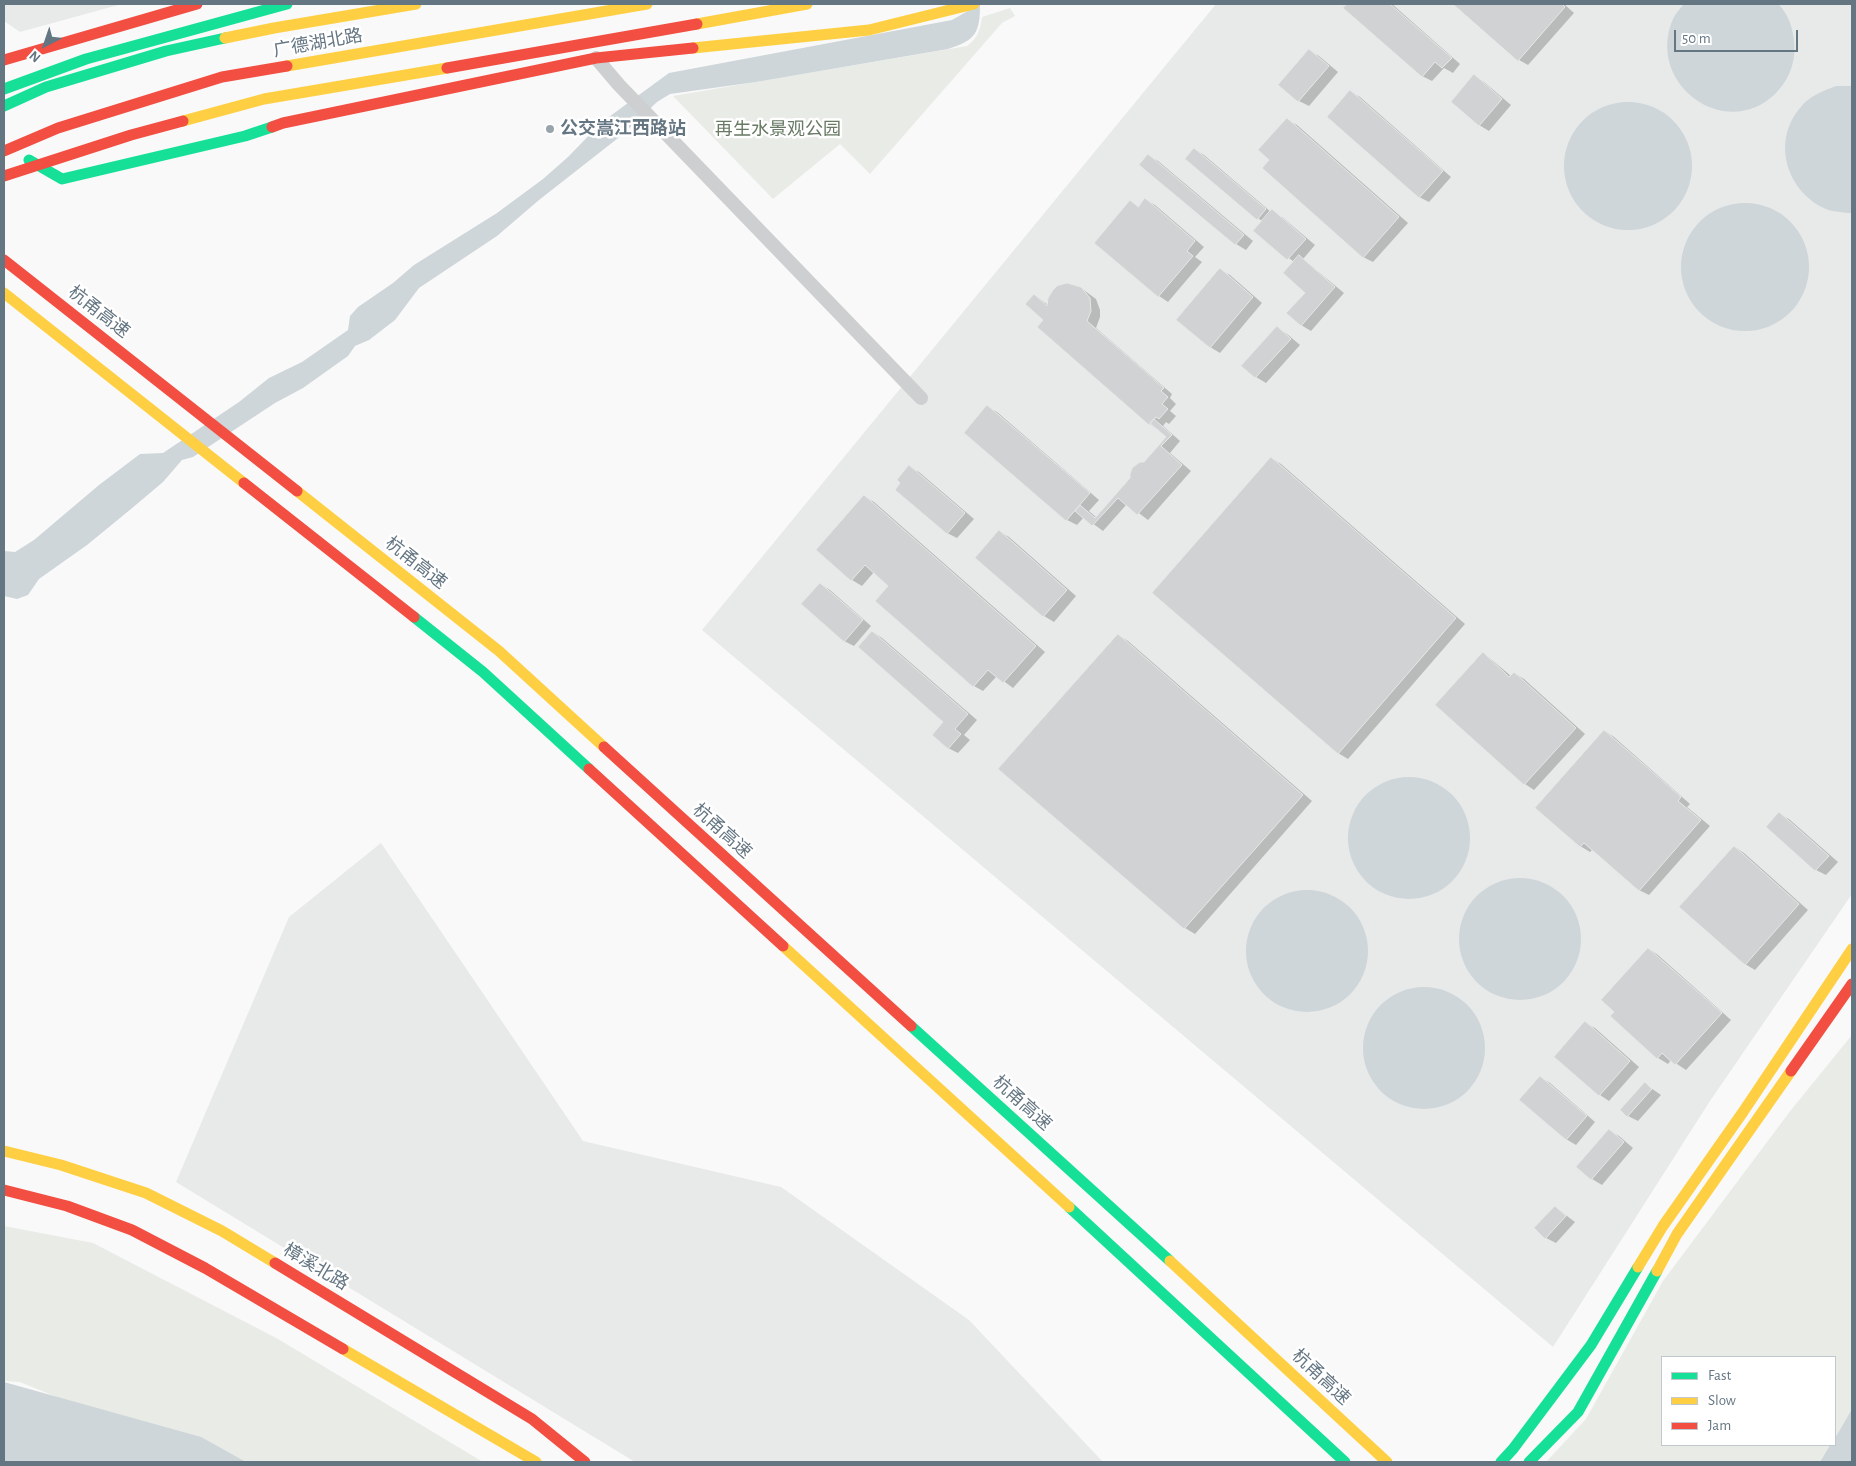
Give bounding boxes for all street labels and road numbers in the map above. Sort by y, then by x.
street label: 广德湖北路 [272,25,364,61]
street label: 杭甬高速 [64,281,134,343]
street label: 杭甬高速 [381,532,451,594]
street label: 杭甬高速 [688,799,756,863]
street label: 杭甬高速 [988,1071,1056,1135]
street label: 樟溪北路 [280,1239,352,1295]
street label: 杭甬高速 [1287,1345,1355,1409]

